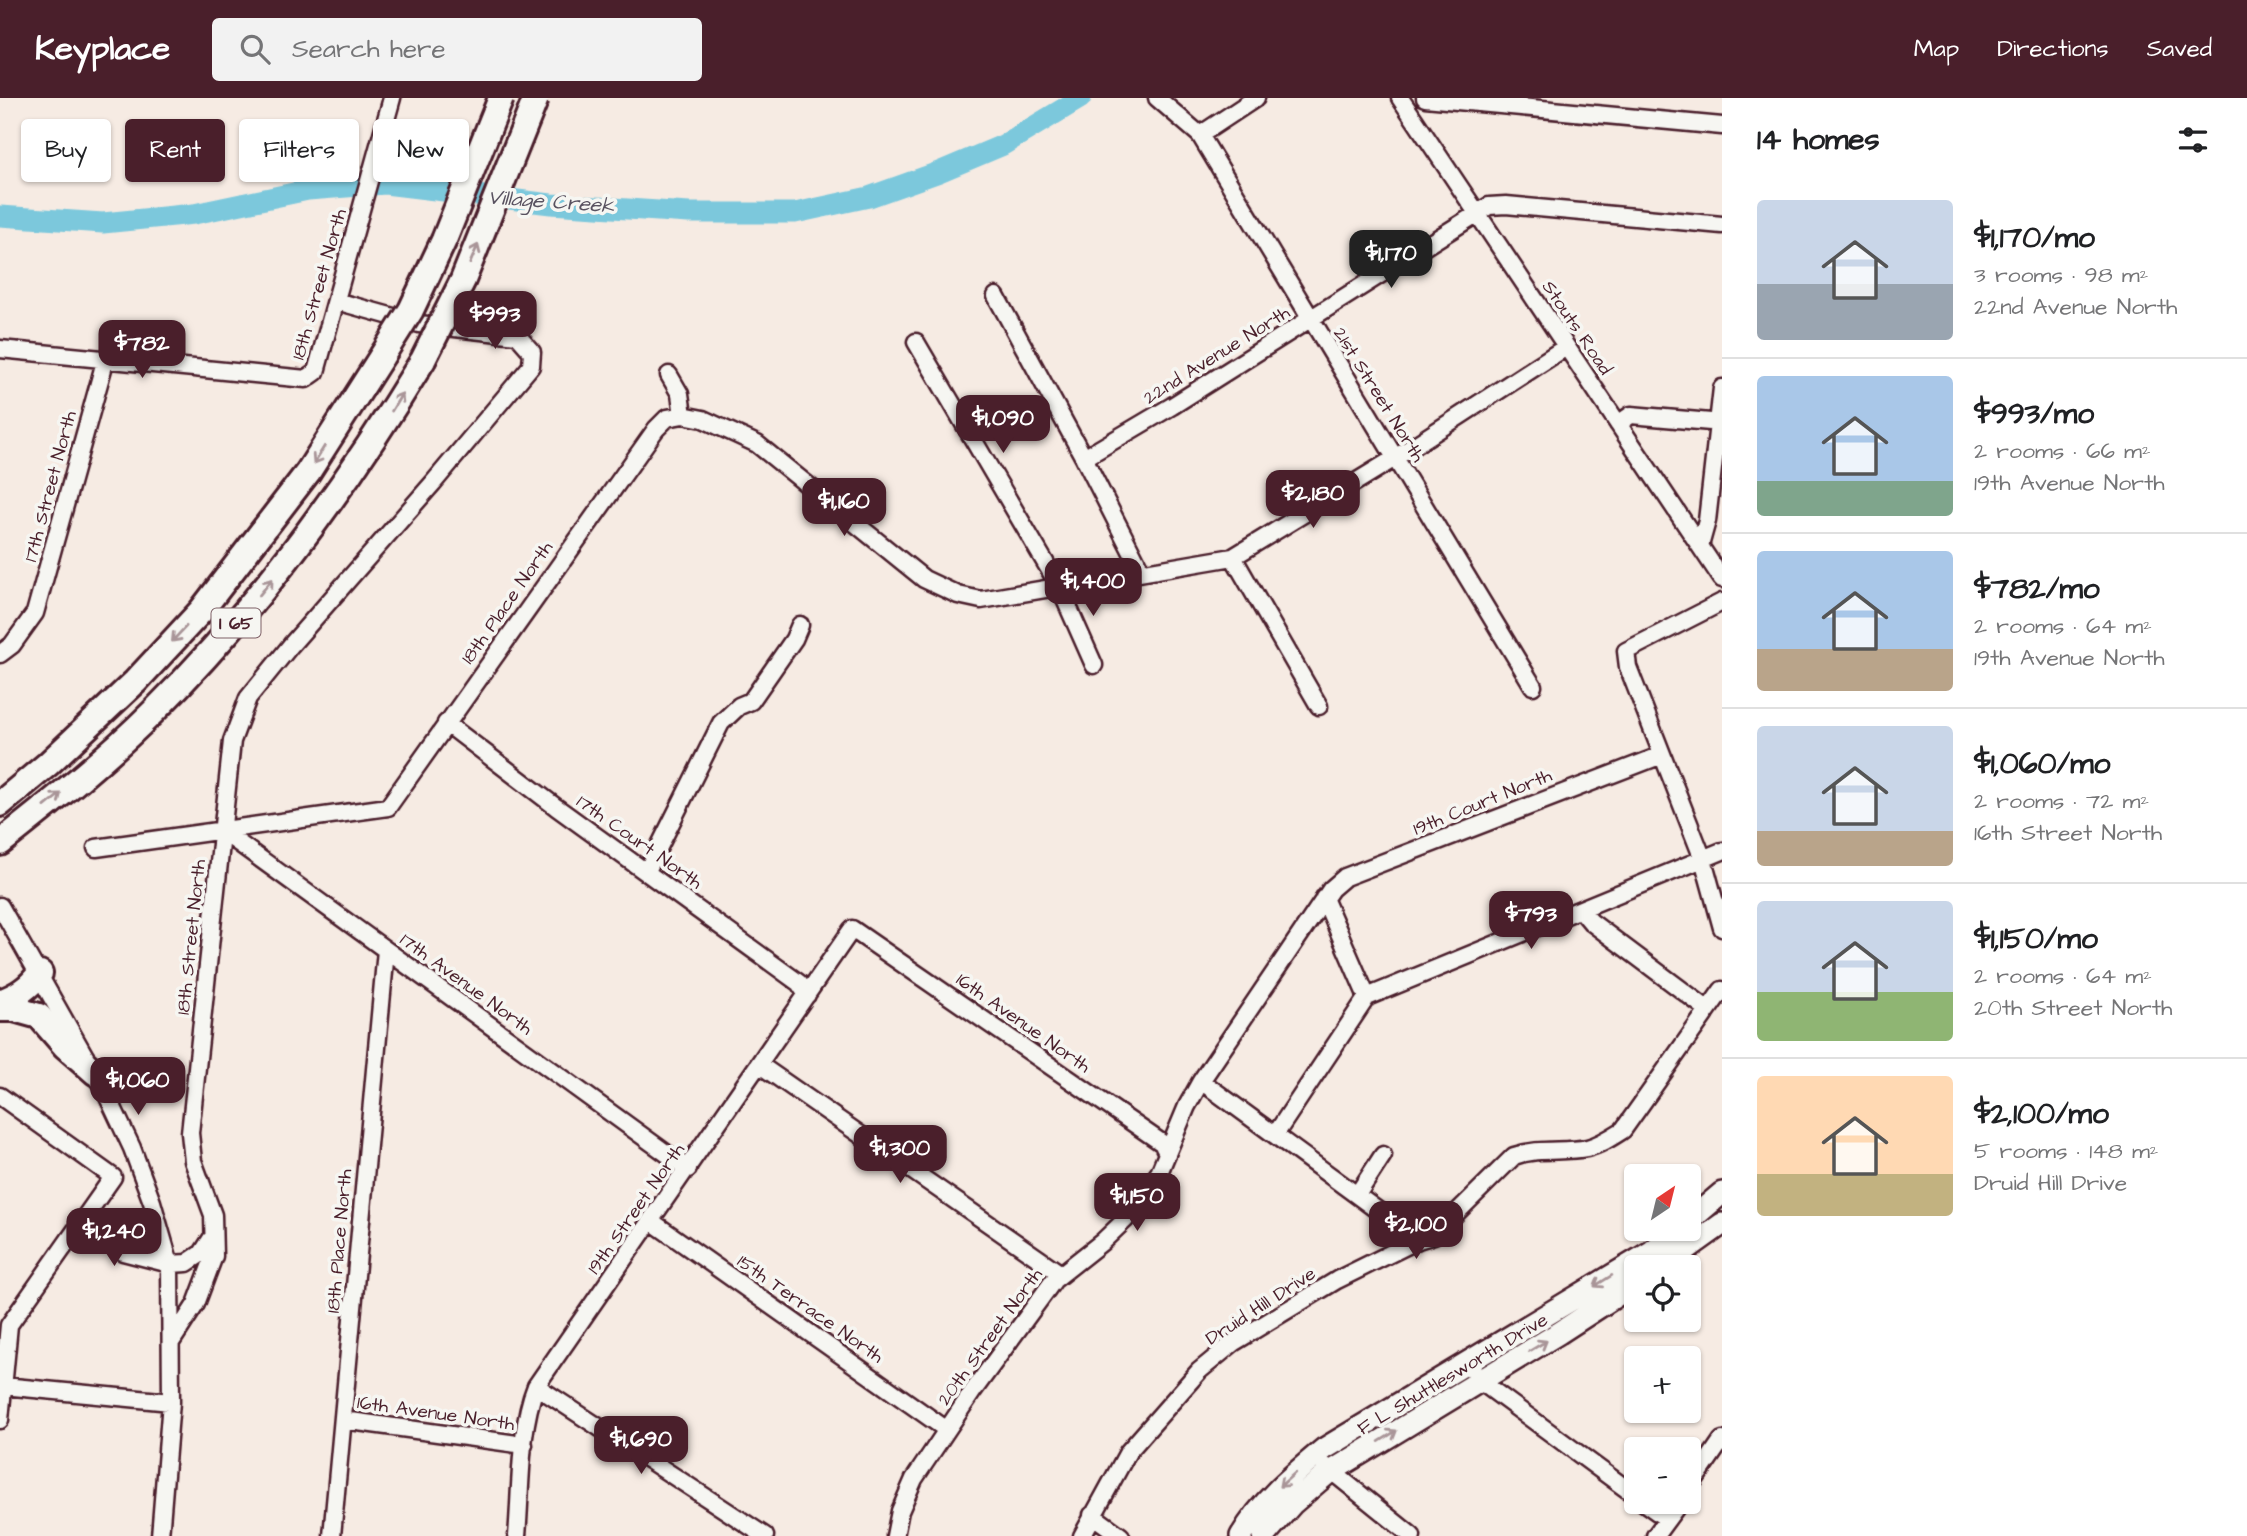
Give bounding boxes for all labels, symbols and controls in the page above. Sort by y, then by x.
search box [212,18,702,81]
text: Keyplace [35,26,170,72]
icon: search [236,30,274,68]
text: Search here [292,31,445,67]
text: Map [1914,32,1959,66]
text: Directions [1997,32,2109,66]
text: Saved [2147,32,2212,66]
chip: Buy [21,119,111,182]
chip: Rent [125,119,225,182]
chip: Filters [239,119,359,182]
chip: New [373,119,469,182]
text: 14 homes [1757,119,1880,161]
icon: filters [2174,121,2212,159]
water label: Village Creek [487,183,616,221]
street label: 18th Street North [285,205,354,363]
text: $1,170/mo [1974,217,2095,259]
icon: home [1813,228,1897,312]
pin: $1,170 [1334,230,1448,290]
text: $1,170 [1365,237,1417,269]
one-way arrow [468,244,481,265]
text: 3 rooms · 98 m² [1974,259,2148,291]
street label: Stouts Road [1535,275,1618,381]
text: 22nd Avenue North [1974,291,2178,323]
pin: $993 [454,292,536,351]
text: $993 [470,298,520,330]
street label: 22nd Avenue North [1138,299,1296,411]
pin: $782 [101,320,183,380]
street label: 21st Street North [1326,322,1431,468]
text: $782 [114,327,170,359]
one-way arrow [391,393,405,413]
text: $993/mo [1974,393,2094,435]
pin: $1,090 [946,396,1060,455]
text: $1,090 [972,402,1034,434]
icon: home [1813,404,1897,488]
street label: 17th Street North [17,407,84,565]
text: 2 rooms · 66 m² [1974,435,2151,467]
one-way arrow [312,445,327,464]
text: 19th Avenue North [1974,467,2165,499]
pin: $2,180 [1256,470,1370,530]
text: $2,180 [1282,477,1344,509]
pin: $1,160 [787,478,901,538]
text: $1,160 [818,485,870,517]
street label: 18th Place North [455,536,560,670]
pin: $1,400 [1036,559,1150,618]
text: $1,400 [1061,565,1125,597]
text: $782/mo [1974,568,2100,610]
one-way arrow [258,579,273,597]
icon: home [1813,579,1897,663]
road number: I 65 [212,608,260,638]
text: 2 rooms · 64 m² [1974,610,2152,642]
one-way arrow [171,625,188,642]
text: 19th Avenue North [1974,642,2165,674]
text: $1,060/mo [1974,743,2110,785]
icon: home [1813,754,1897,838]
street label: 19th Court North [1409,762,1557,843]
text: 2 rooms · 72 m² [1974,785,2149,817]
street label: 17th Court North [571,789,708,896]
one-way arrow [44,792,62,808]
text: 16th Street North [1974,817,2162,849]
street label: 18th Street North [170,858,213,1016]
pin: $793 [1490,892,1572,951]
text: $793 [1505,898,1557,930]
text: $1,150/mo [1974,918,2098,960]
street label: 17th Avenue North [394,927,539,1042]
icon: home [1813,929,1897,1013]
text: 2 rooms · 64 m² [1974,960,2152,992]
street label: 16th Avenue North [950,967,1096,1080]
text: 20th Street North [1974,992,2172,1024]
pin: $1,060 [81,1058,195,1117]
text: $1,060 [106,1064,170,1096]
text: $2,100/mo [1974,1093,2109,1135]
icon: home [1813,1104,1897,1188]
pin: $1,300 [843,1126,957,1185]
text: $1,300 [870,1132,930,1164]
text: 5 rooms · 148 m² [1974,1135,2158,1167]
street label: 19th Street North [581,1137,692,1280]
north arrow [1624,1164,1701,1241]
map controls [1624,1164,1701,1514]
street label: 18th Place North [320,1167,359,1314]
text: Druid Hill Drive [1974,1167,2127,1199]
pin: $1,150 [1080,1174,1194,1233]
text: $1,150 [1110,1180,1164,1212]
pin: $2,100 [1359,1202,1473,1261]
pin: $1,240 [57,1208,171,1268]
text: $2,100 [1385,1208,1447,1240]
text: $1,240 [82,1215,146,1247]
street label: 15th Terrace North [731,1248,889,1370]
button: locate [1624,1255,1701,1332]
street label: Druid Hill Drive [1200,1261,1321,1352]
street label: 20th Street North [931,1262,1050,1411]
one-way arrow [1594,1274,1614,1288]
street label: F L Shuttlesworth Drive [1352,1307,1553,1442]
one-way arrow [1528,1338,1548,1352]
button: + [1624,1346,1701,1423]
street label: 16th Avenue North [355,1389,517,1438]
pin: $1,690 [584,1416,698,1476]
text: $1,690 [610,1423,672,1455]
one-way arrow [1377,1428,1397,1442]
button: − [1624,1437,1701,1514]
one-way arrow [1279,1472,1296,1489]

